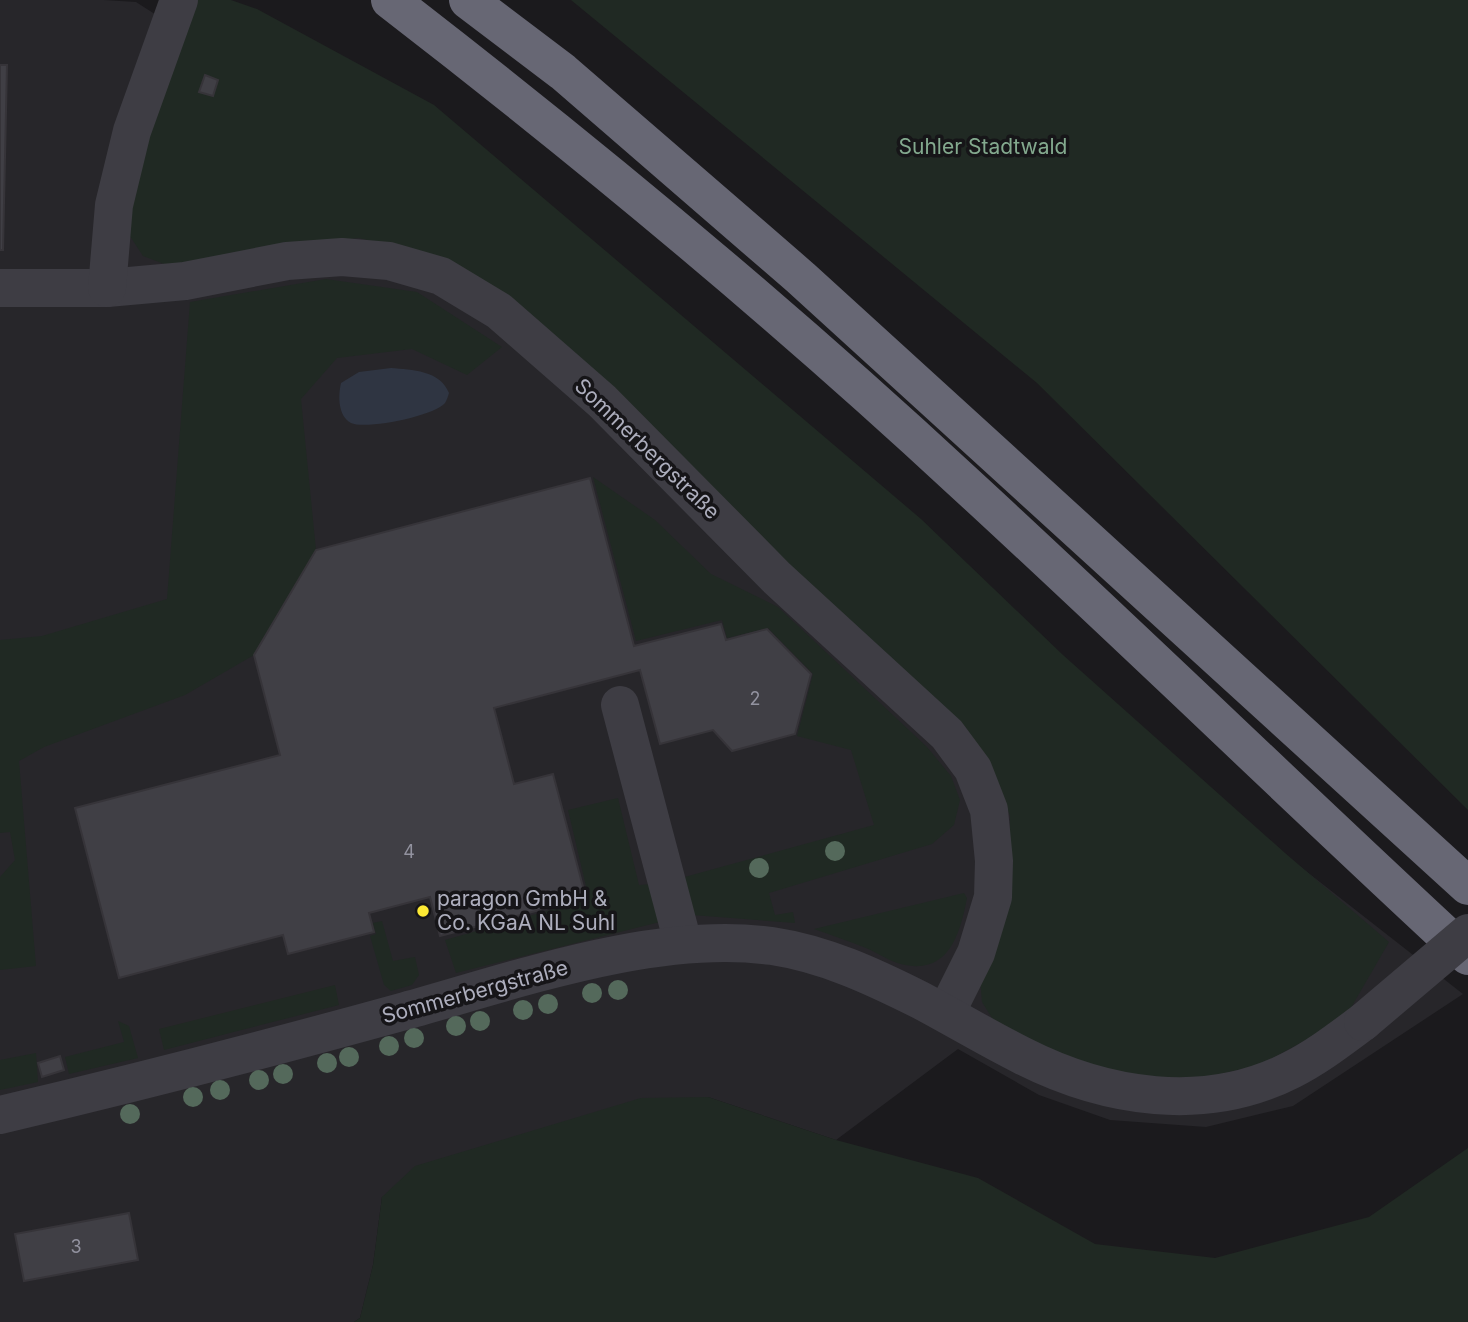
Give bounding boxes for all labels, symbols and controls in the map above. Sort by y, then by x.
park label: Suhler Stadtwald [899,134,1067,159]
street label: Sommerbergstraße [570,373,725,524]
house number: 2 [750,688,760,709]
house number: 4 [403,841,415,862]
place label: paragon GmbH & Co. KGaA NL Suhl [437,886,615,935]
marker: paragon GmbH & Co. KGaA NL Suhl [415,903,431,919]
street label: Sommerbergstraße [379,955,571,1028]
house number: 3 [70,1236,82,1257]

